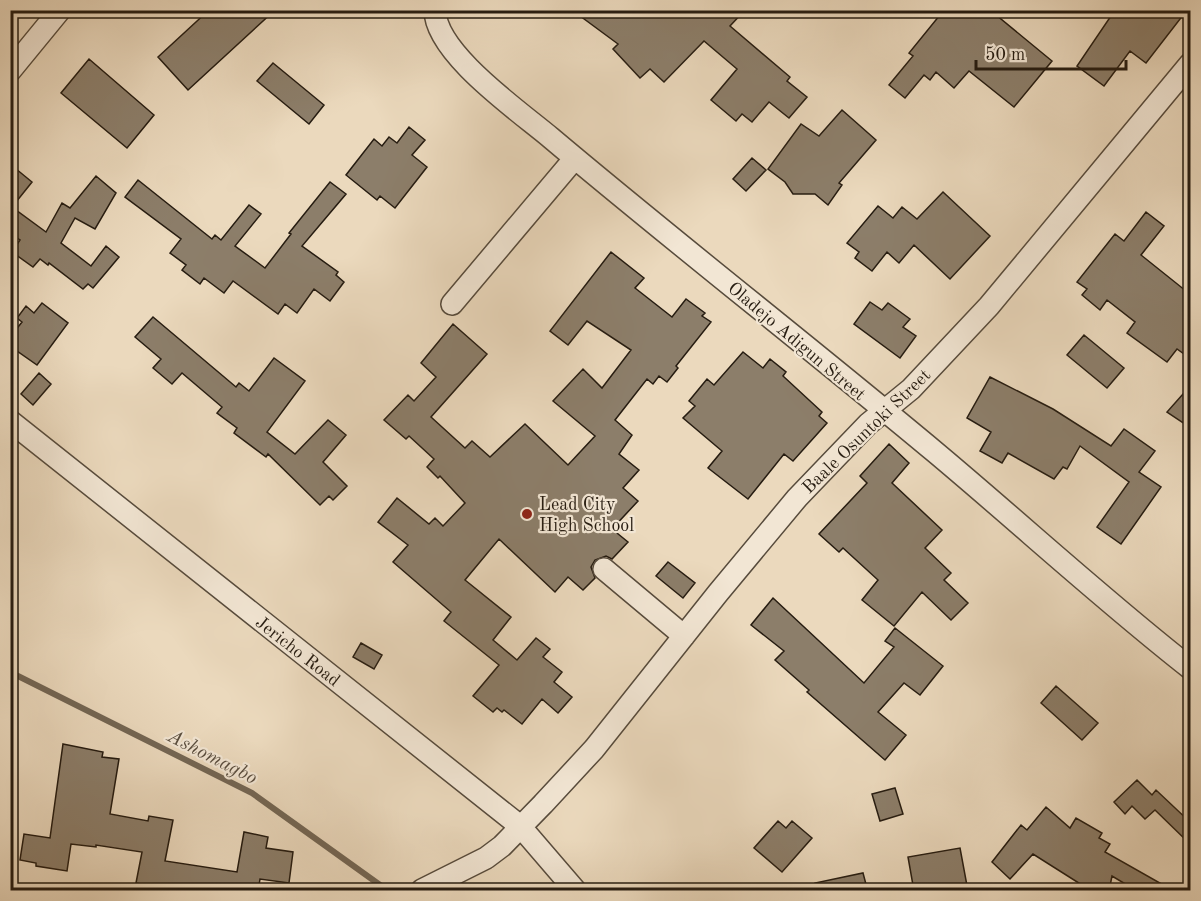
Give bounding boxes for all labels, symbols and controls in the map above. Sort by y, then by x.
scale bar [976,33,1126,71]
text: 50 m [985,46,1025,64]
street label: Oladejo Adigun Street [724,279,869,404]
street label: Baale Osuntoki Street [799,366,934,497]
place label: Lead City High School [539,496,634,535]
marker: Lead City High School [520,507,534,521]
street label: Jericho Road [252,613,343,690]
water label: Ashomagbo [163,726,260,789]

